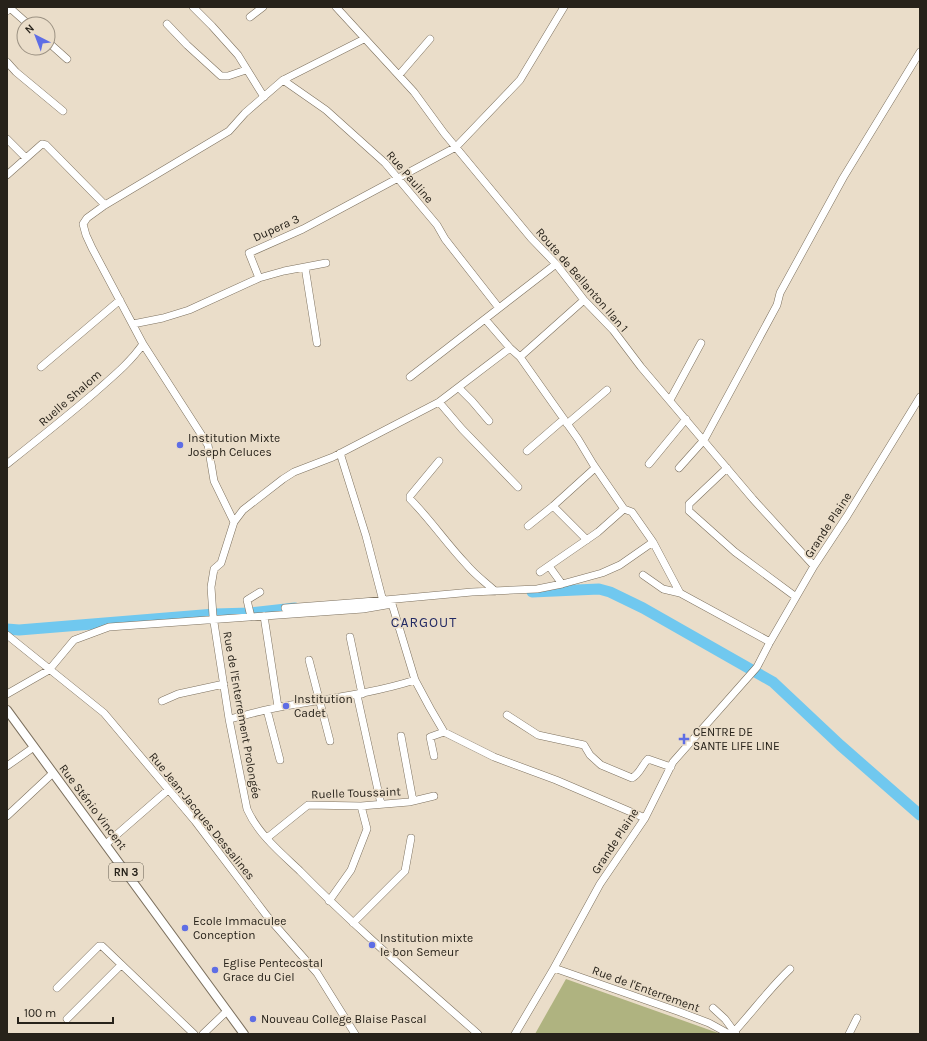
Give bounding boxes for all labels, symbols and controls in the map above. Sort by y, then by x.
north arrow [16,16,56,56]
text: N [22,21,37,36]
street label: Rue Pauline [384,148,436,206]
street label: Dupera 3 [251,212,301,244]
street label: Route de Bellanton Ilan 1 [533,225,631,335]
street label: Ruelle Shalom [36,367,104,429]
place label: Institution Mixte Joseph Celuces [188,431,280,459]
marker: Institution Mixte Joseph Celuces [175,440,185,450]
street label: Grande Plaine [802,489,854,561]
district label: CARGOUT [391,614,457,631]
street label: Rue de l'Enterrement Prolongée [220,630,264,800]
place label: Institution Cadet [294,692,353,720]
marker: Institution Cadet [281,701,291,711]
place label: CENTRE DE SANTE LIFE LINE [693,725,780,753]
marker: CENTRE DE SANTE LIFE LINE [678,733,690,745]
street label: Rue Jean-Jacques Dessalines [146,749,258,883]
street label: Rue Sténio Vincent [56,761,130,853]
street label: Ruelle Toussaint [311,784,402,802]
street label: Grande Plaine [589,805,641,877]
road number: RN 3 [109,863,143,881]
place label: Ecole Immaculee Conception [193,914,286,942]
marker: Ecole Immaculee Conception [180,923,190,933]
place label: Institution mixte le bon Semeur [380,931,473,959]
marker: Institution mixte le bon Semeur [367,940,377,950]
place label: Eglise Pentecostal Grace du Ciel [223,956,323,984]
street label: Rue de l'Enterrement [590,963,702,1015]
marker: Eglise Pentecostal Grace du Ciel [210,965,220,975]
scale bar [18,999,113,1025]
text: 100 m [24,1006,56,1020]
place label: Nouveau College Blaise Pascal [261,1012,427,1026]
marker: Nouveau College Blaise Pascal [248,1014,258,1024]

